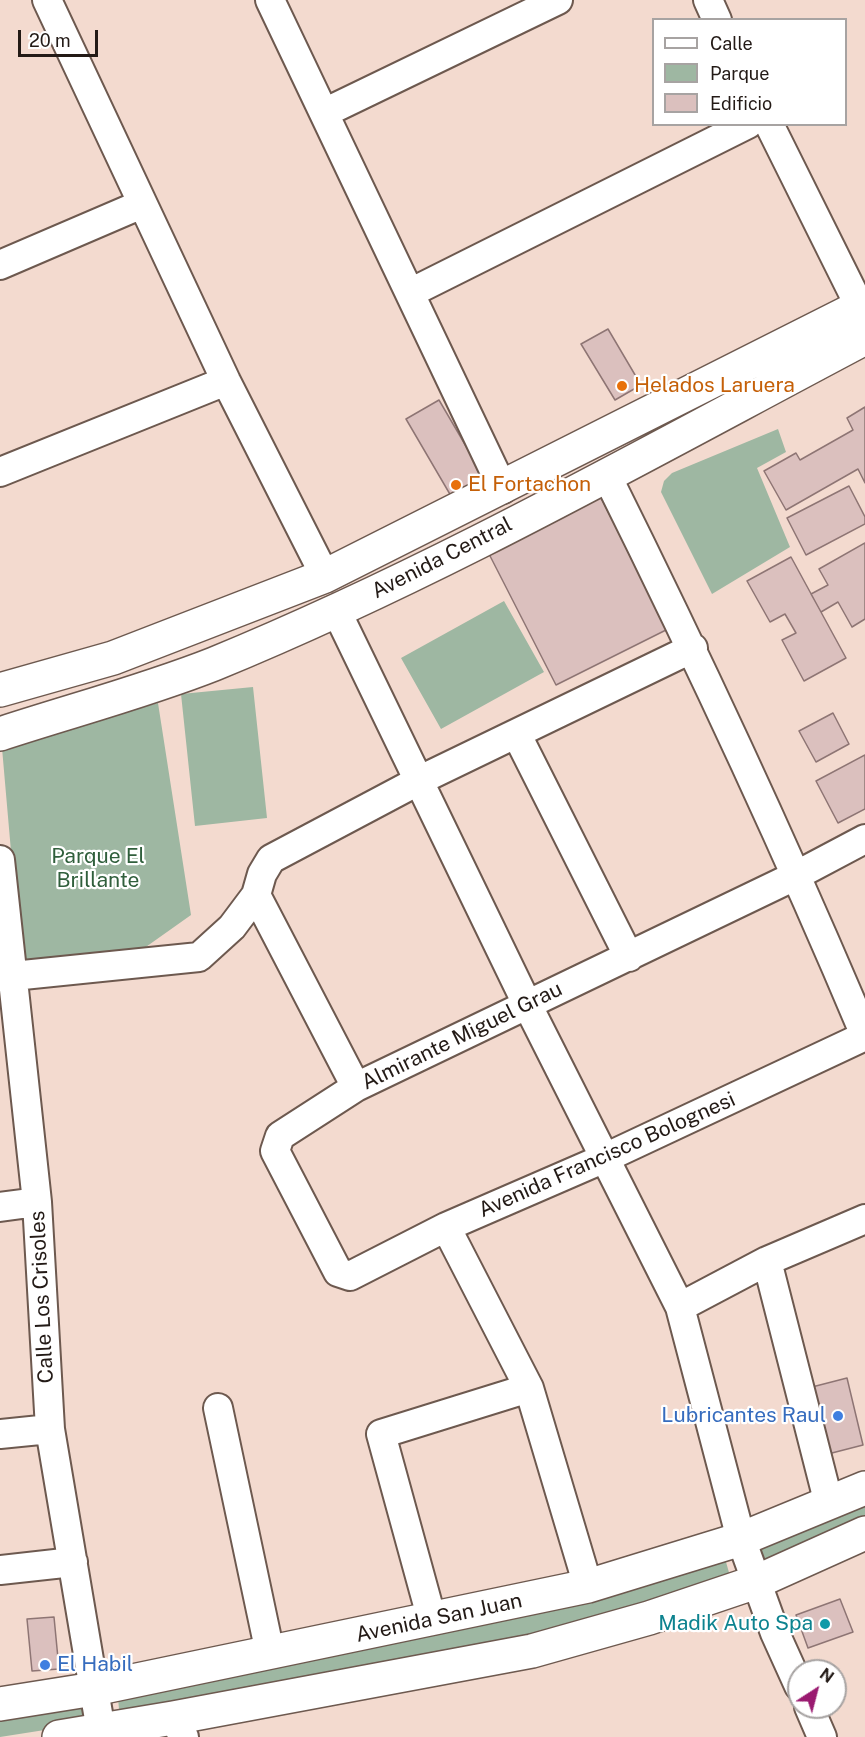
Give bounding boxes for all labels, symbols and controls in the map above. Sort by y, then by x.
scale bar [21,18,100,56]
legend [652,18,847,126]
text: 20 m [29,30,71,51]
text: Calle [710,33,753,54]
text: Parque [710,63,770,84]
text: Edificio [710,93,772,114]
place label: Helados Laruera [634,373,795,399]
marker: Helados Laruera [615,379,629,393]
place label: El Fortachon [468,472,591,498]
marker: El Fortachon [449,478,463,492]
street label: Avenida Central [367,512,517,604]
park label: Parque El Brillante [51,844,145,894]
street label: Almirante Miguel Grau [358,977,566,1095]
street label: Avenida Francisco Bolognesi [475,1087,739,1223]
street label: Calle Los Crisoles [25,1210,59,1384]
place label: Lubricantes Raul [661,1403,826,1429]
marker: Lubricantes Raul [831,1409,845,1423]
street label: Avenida San Juan [354,1588,524,1648]
place label: Madik Auto Spa [658,1611,813,1637]
marker: Madik Auto Spa [818,1617,832,1631]
place label: El Habil [57,1652,133,1678]
marker: El Habil [38,1658,52,1672]
north arrow [787,1659,847,1719]
text: N [816,1664,837,1687]

